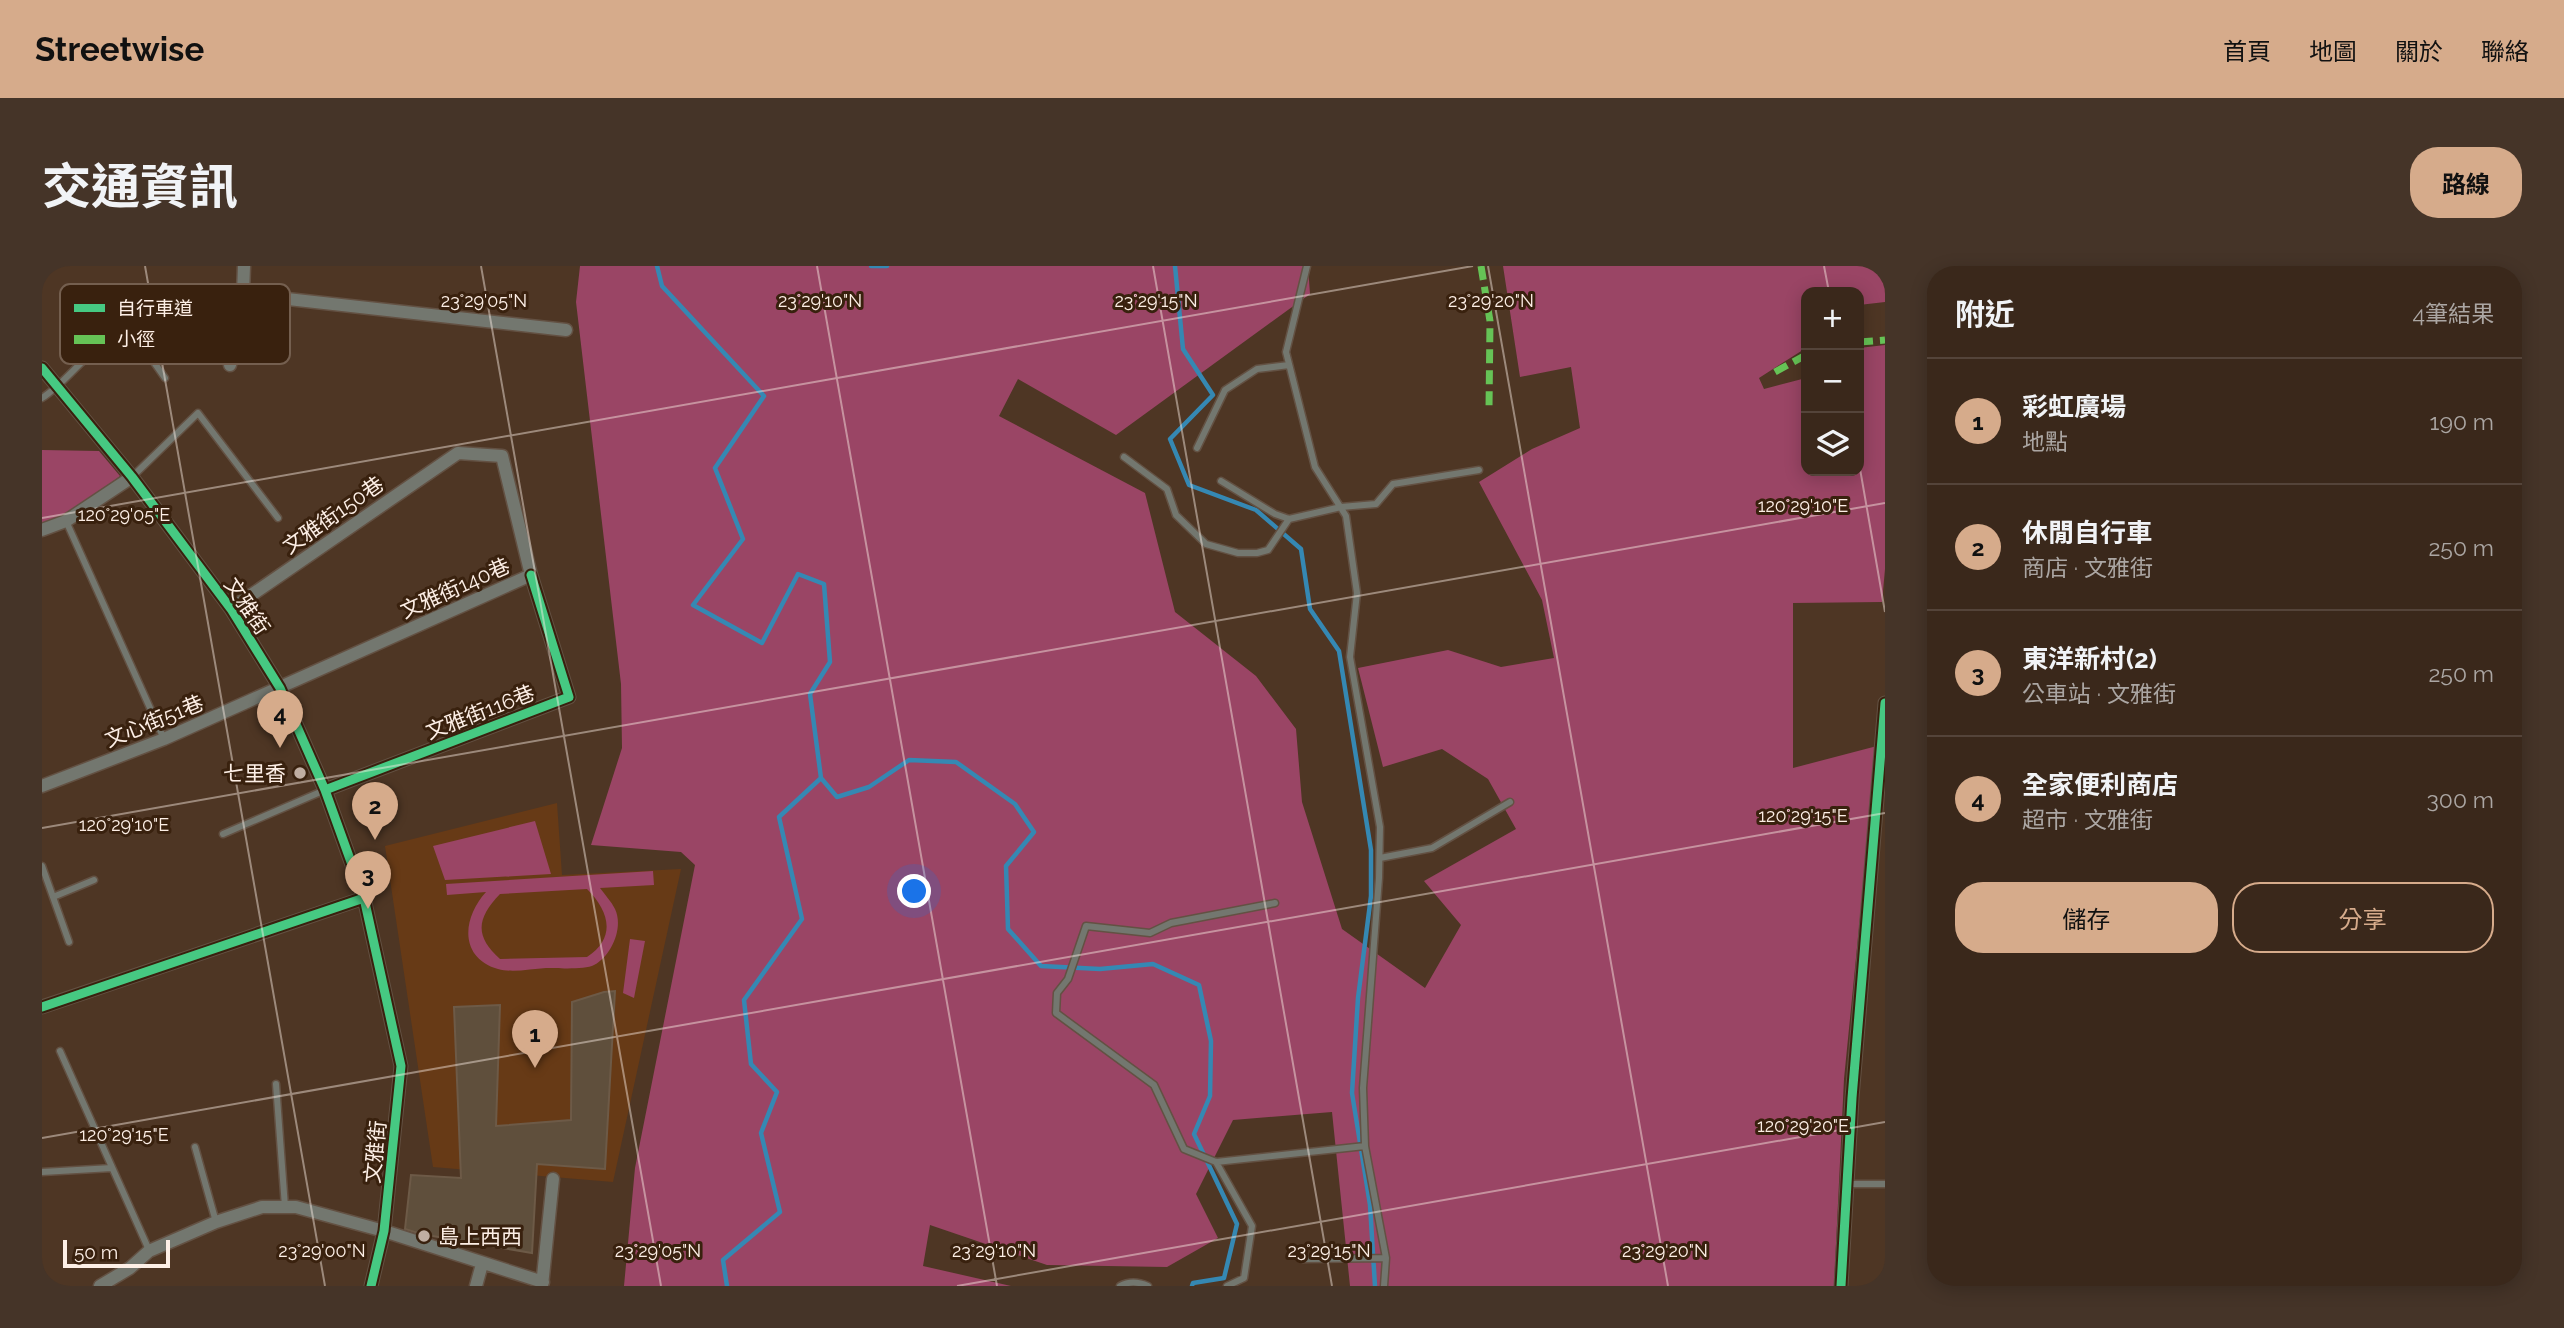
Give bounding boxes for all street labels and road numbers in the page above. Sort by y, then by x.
street label: 文雅街150巷 [278,471,388,559]
street label: 文雅街140巷 [396,553,514,623]
street label: 文雅街 [219,573,275,639]
street label: 文雅街116巷 [422,680,538,744]
street label: 文心街51巷 [101,690,207,752]
street label: 文雅街 [359,1119,391,1185]

